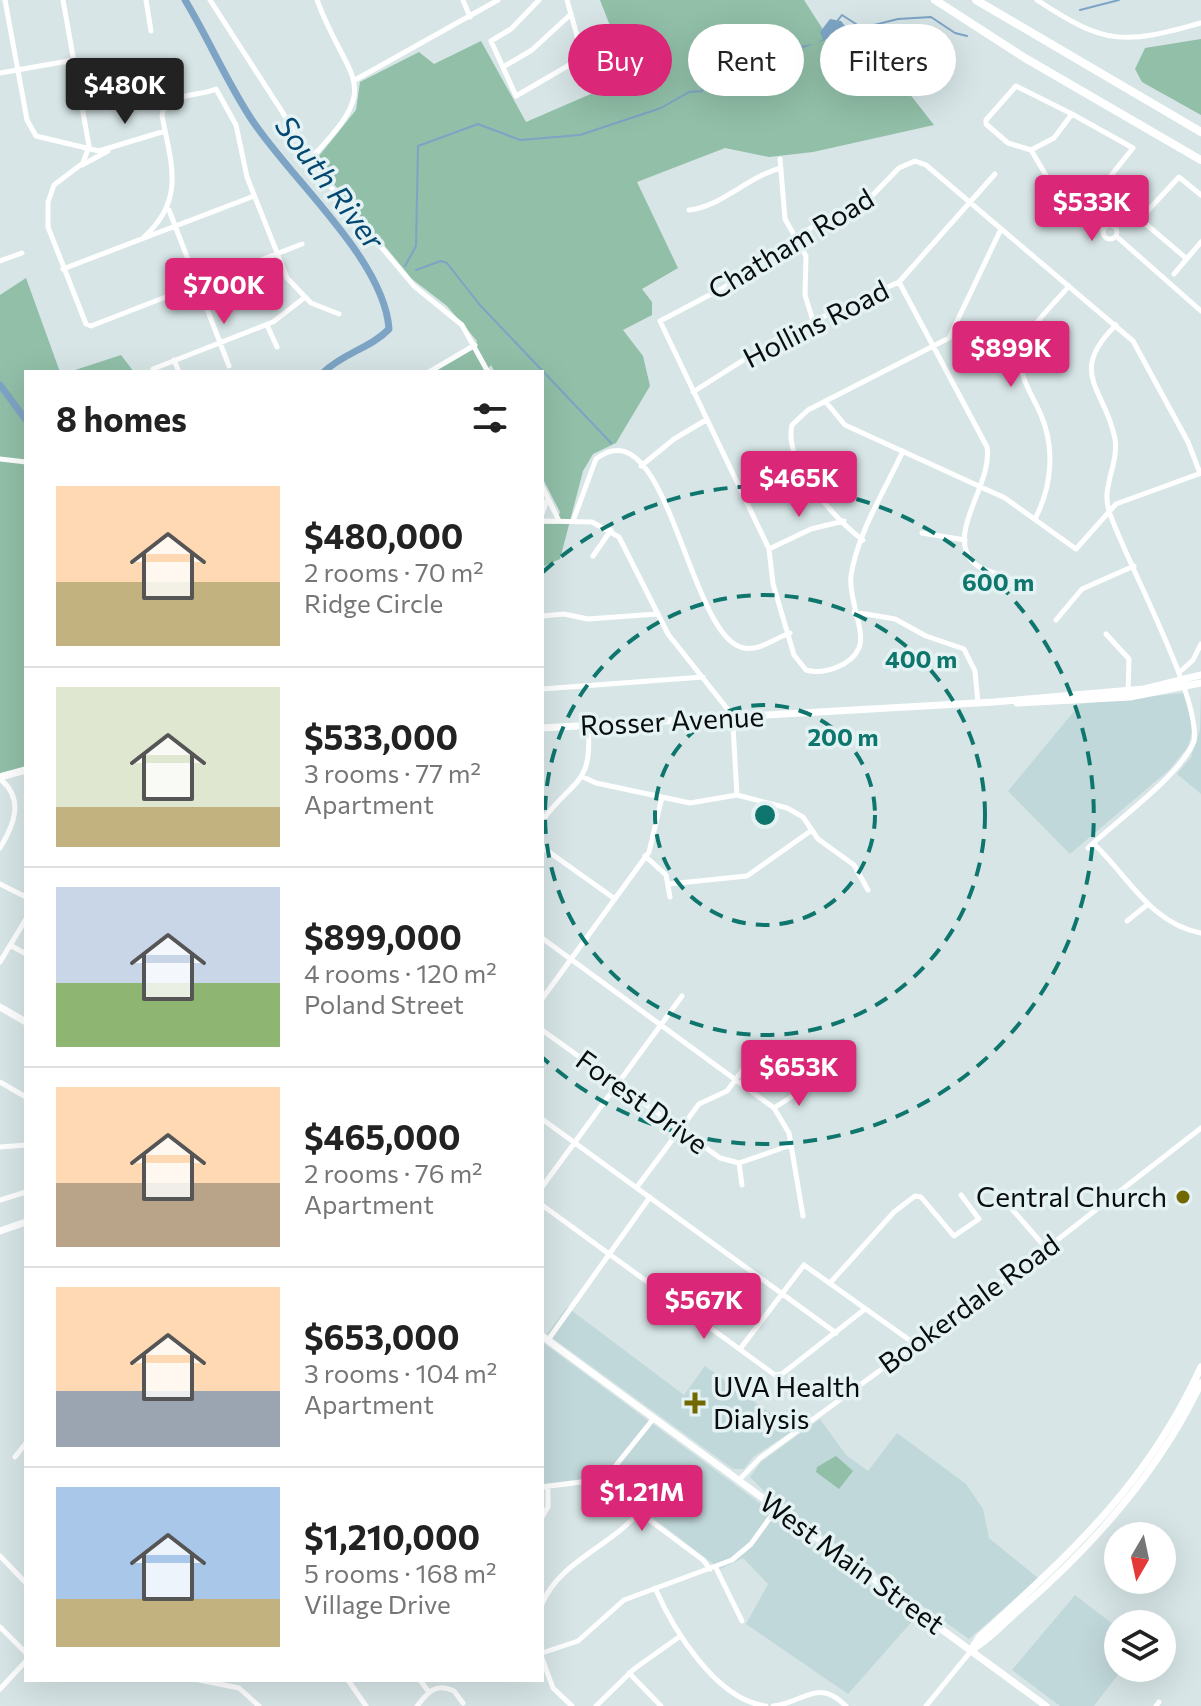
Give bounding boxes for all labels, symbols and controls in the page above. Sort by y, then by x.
chip: Buy [568,24,672,96]
chip: Rent [688,24,804,96]
chip: Filters [820,24,956,96]
pin: $480K [69,58,181,126]
text: $480K [84,68,166,99]
water label: South River [269,107,394,257]
pin: $533K [1036,175,1148,243]
street label: Chatham Road [701,180,879,306]
text: $533K [1053,185,1131,216]
pin: $700K [168,258,280,326]
text: $700K [183,268,265,299]
street label: Hollins Road [737,272,894,374]
pin: $899K [955,321,1067,389]
text: $899K [970,331,1052,362]
icon: filters [468,396,512,440]
text: 8 homes [56,397,187,439]
pin: $465K [743,451,855,519]
text: $465K [759,461,839,492]
text: $480,000 [304,514,463,556]
icon: home [120,518,216,614]
text: 2 rooms · 70 m² [304,556,484,587]
text: 600 m [962,567,1034,596]
text: Ridge Circle [304,587,443,618]
text: 400 m [885,644,957,673]
street label: Rosser Avenue [579,698,765,742]
text: $533,000 [304,715,458,757]
icon: home [120,719,216,815]
text: 200 m [808,722,878,751]
text: 3 rooms · 77 m² [304,757,481,788]
text: Apartment [304,788,434,819]
centre of rings [751,801,779,829]
text: $899,000 [304,915,462,957]
icon: home [120,919,216,1015]
text: 4 rooms · 120 m² [304,957,497,988]
text: Poland Street [304,988,464,1019]
pin: $653K [743,1040,855,1108]
street label: Forest Drive [570,1042,715,1160]
text: $653K [759,1050,839,1081]
text: $465,000 [304,1115,461,1157]
icon: home [120,1119,216,1215]
text: 2 rooms · 76 m² [304,1157,483,1188]
place label: Central Church [976,1179,1167,1213]
text: Apartment [304,1188,434,1219]
marker: Central Church [1174,1188,1192,1206]
street label: Bookerdale Road [871,1226,1065,1380]
pin: $567K [648,1273,760,1341]
text: $567K [665,1283,743,1314]
text: $653,000 [304,1315,459,1357]
icon: home [120,1319,216,1415]
text: 3 rooms · 104 m² [304,1357,497,1388]
place label: UVA Health Dialysis [713,1369,860,1435]
text: Apartment [304,1388,434,1419]
marker: UVA Health Dialysis [684,1392,706,1414]
pin: $1.21M [577,1465,707,1533]
text: $1.21M [599,1475,685,1506]
street label: West Main Street [754,1484,951,1641]
text: $1,210,000 [304,1515,480,1557]
icon: home [120,1519,216,1615]
north arrow [1104,1522,1176,1594]
map controls [1104,1522,1176,1682]
text: 5 rooms · 168 m² [304,1557,496,1588]
text: Village Drive [304,1588,451,1619]
button: layers [1104,1610,1176,1682]

